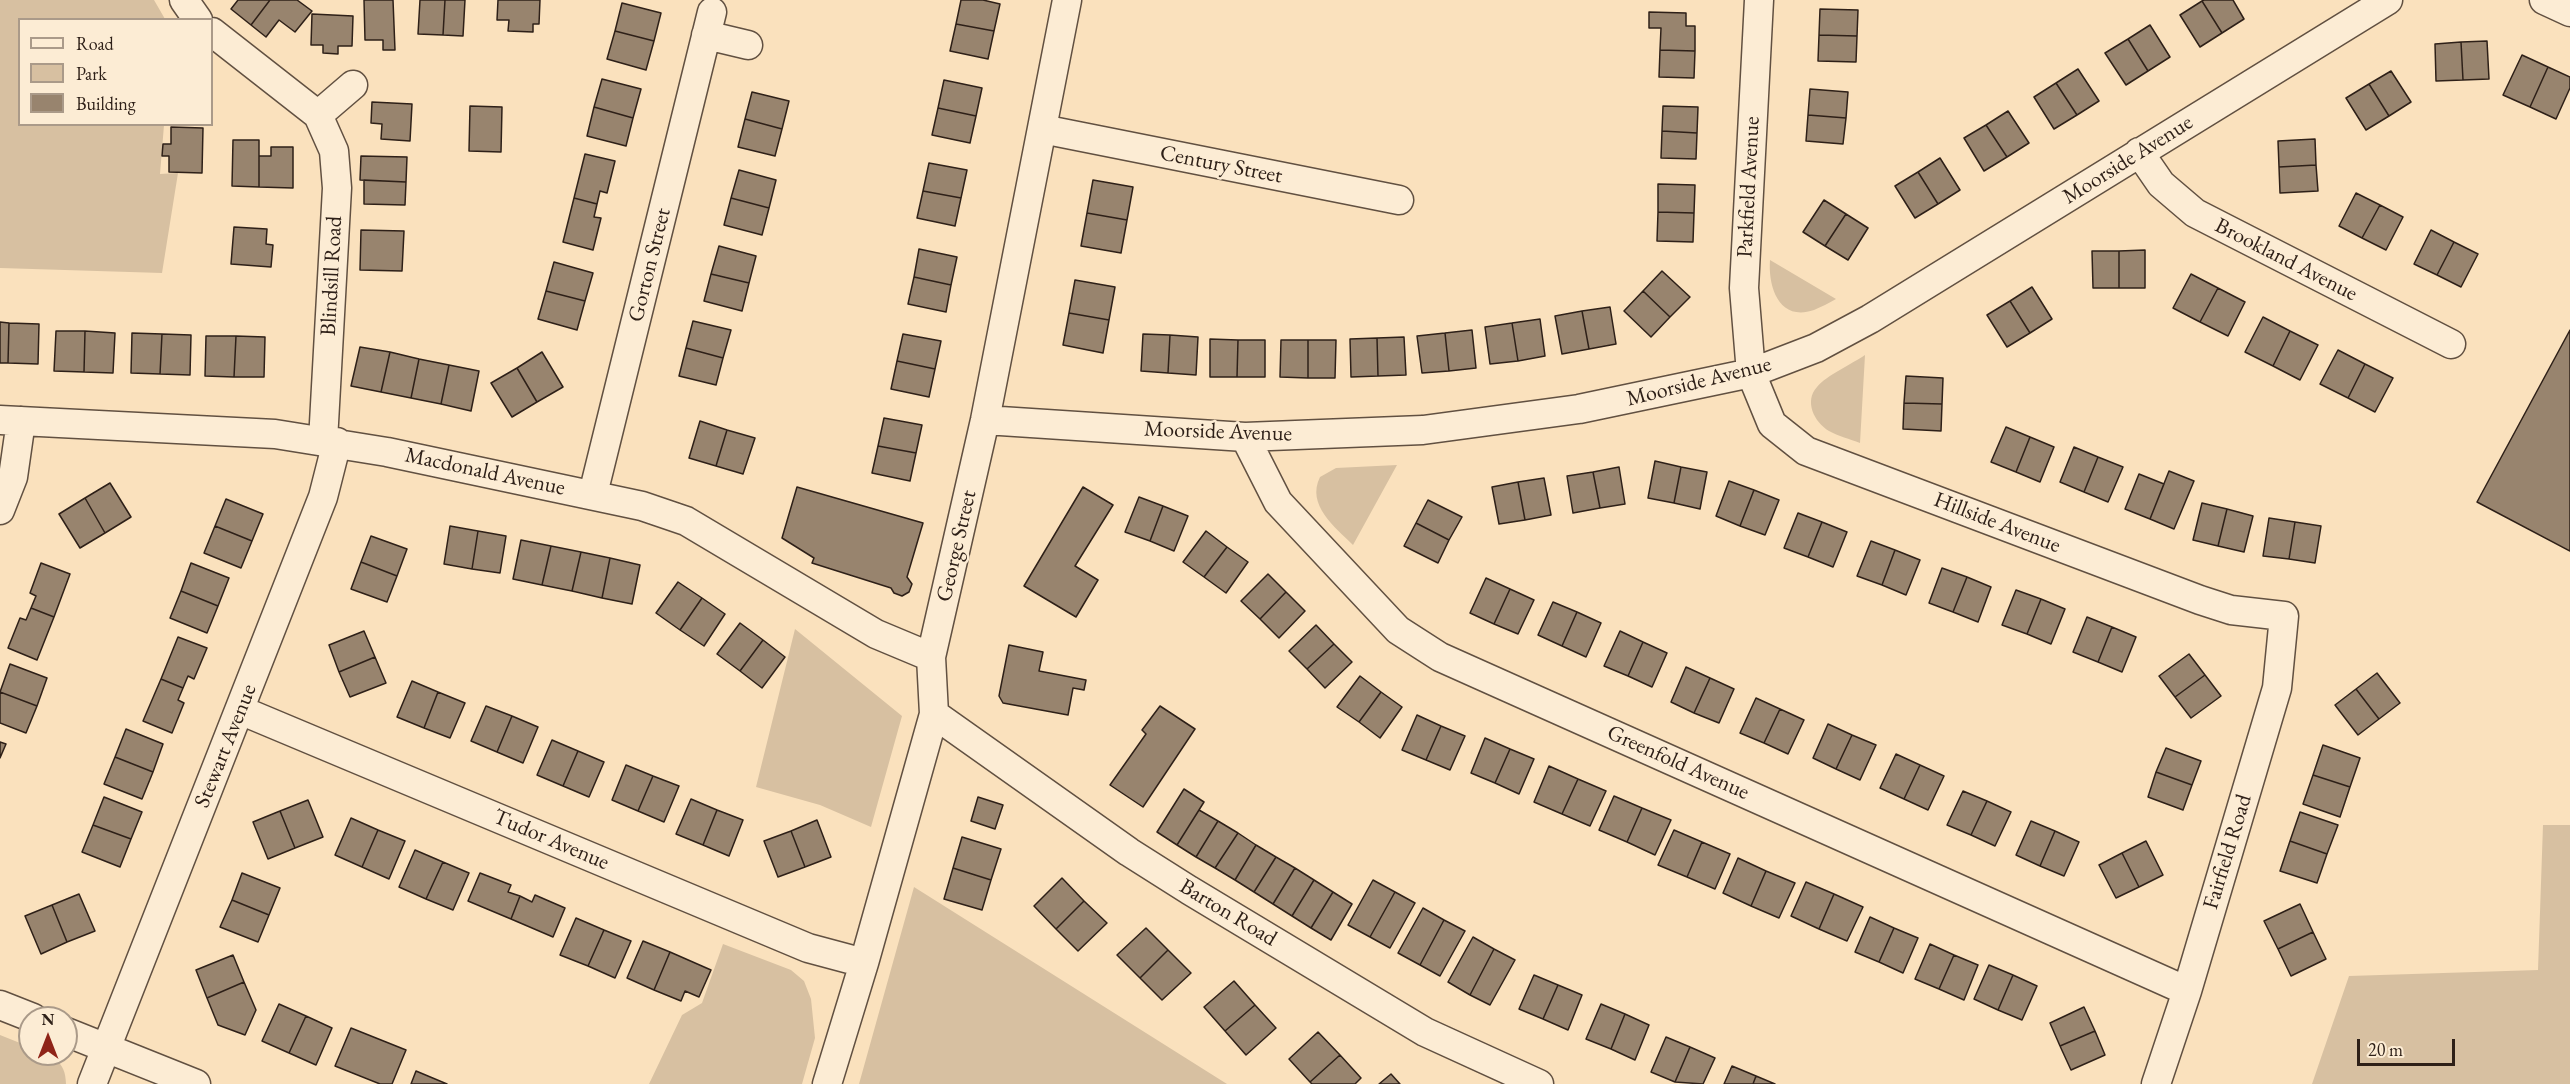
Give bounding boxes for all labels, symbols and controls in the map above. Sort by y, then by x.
legend [18,18,213,126]
text: Road [76,32,114,55]
text: Park [76,62,107,85]
text: Building [76,92,136,115]
street label: Moorside Avenue [2058,110,2198,210]
street label: Parkfield Avenue [1732,116,1766,258]
street label: Century Street [1158,140,1284,190]
street label: Gorton Street [623,205,677,325]
street label: Brookland Avenue [2210,213,2362,307]
street label: Blindsill Road [316,215,348,337]
street label: Moorside Avenue [1624,351,1774,413]
street label: Moorside Avenue [1143,416,1293,448]
street label: Macdonald Avenue [403,442,567,502]
street label: Hillside Avenue [1930,487,2064,559]
street label: George Street [931,488,983,604]
street label: Stewart Avenue [189,680,263,812]
street label: Greenfold Avenue [1603,720,1753,806]
street label: Fairfield Road [2198,791,2258,913]
street label: Tudor Avenue [489,804,613,876]
street label: Barton Road [1175,874,1281,952]
north arrow [18,1006,78,1066]
text: N [42,1009,54,1030]
scale bar [2360,1027,2458,1065]
text: 20 m [2368,1038,2403,1061]

